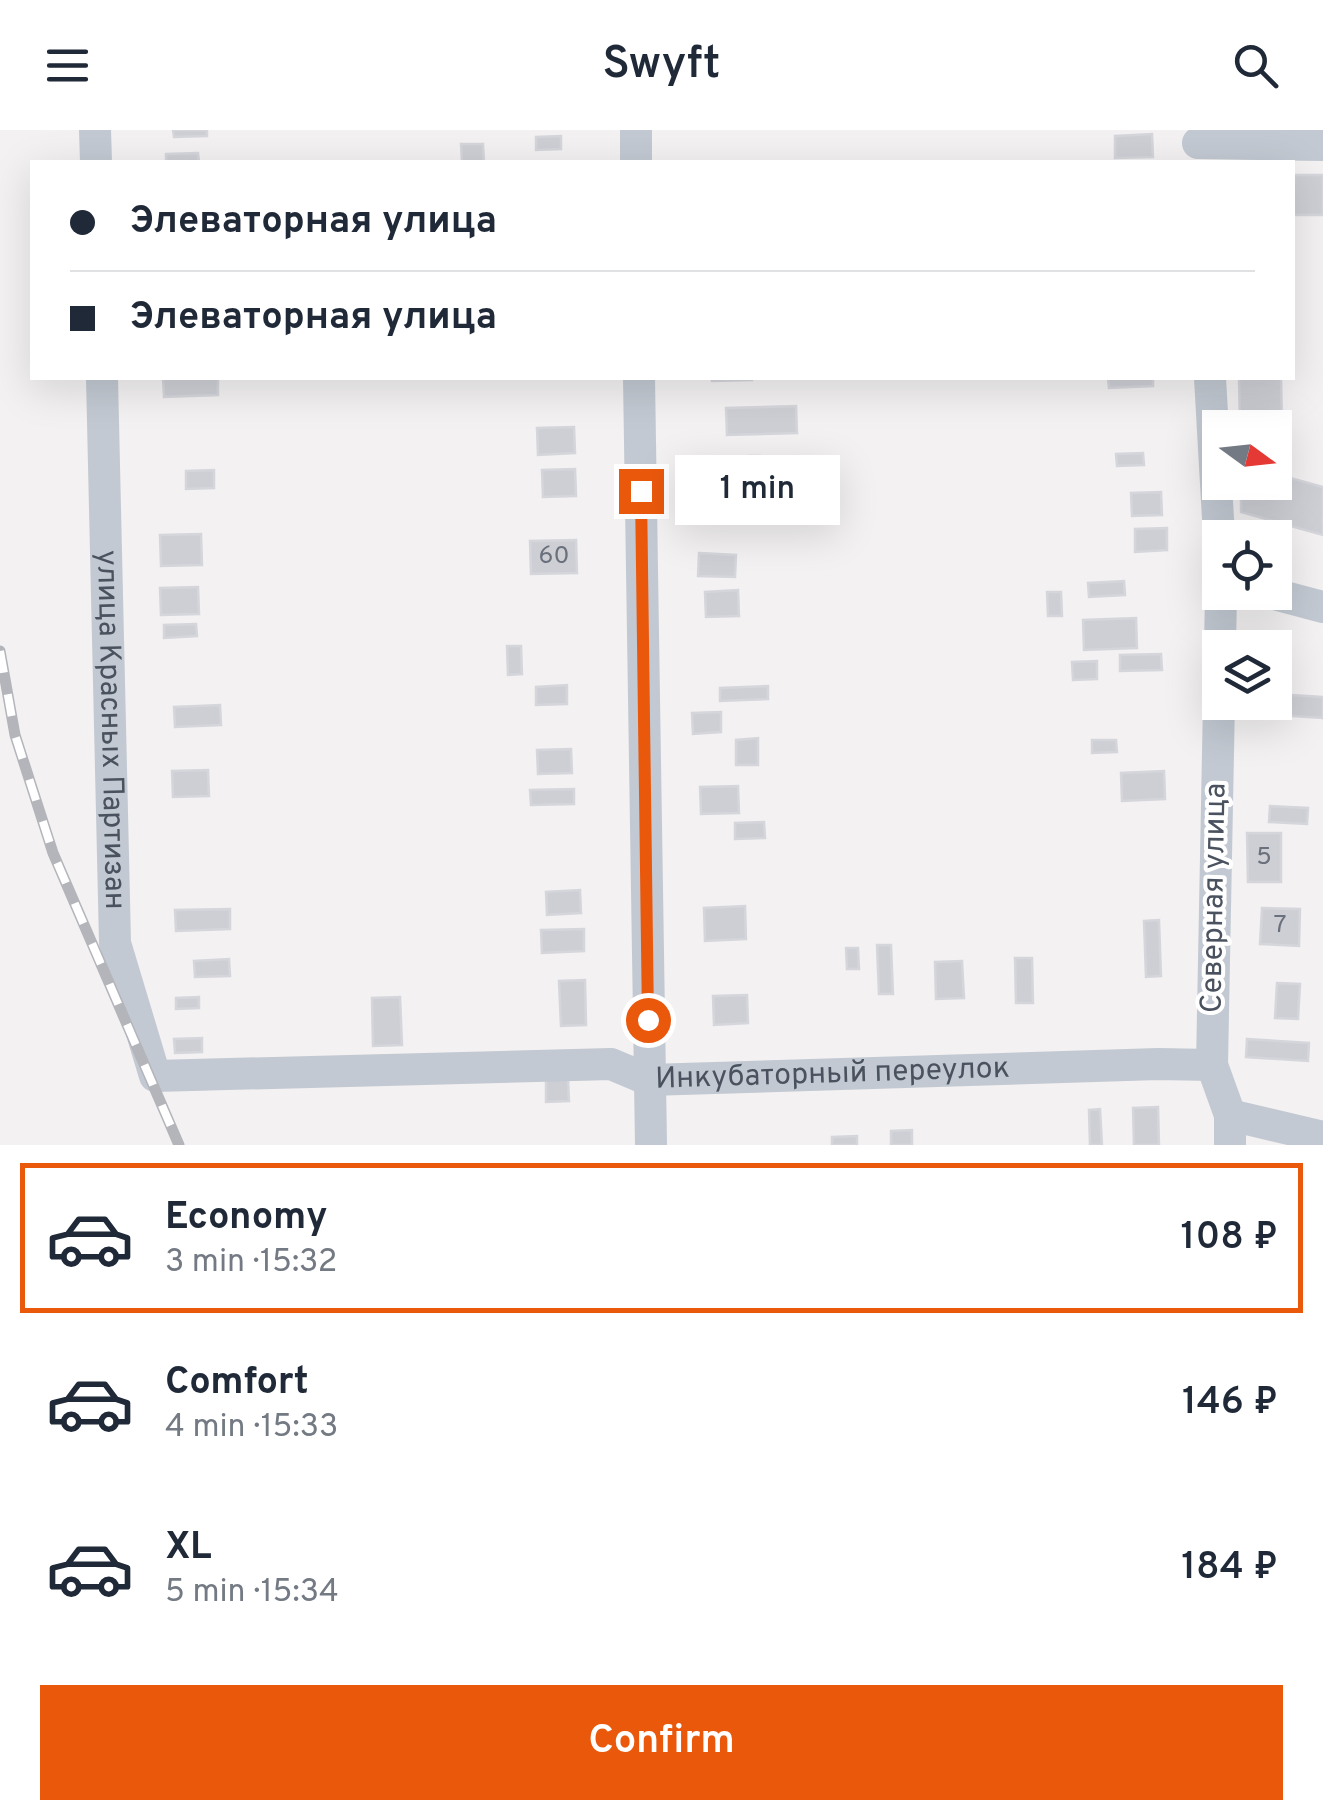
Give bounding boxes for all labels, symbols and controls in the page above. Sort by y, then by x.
text: Swyft [602,37,721,94]
icon: menu [40,38,95,93]
icon: search [1228,38,1283,93]
text: Элеваторная улица [130,198,497,247]
text: Элеваторная улица [130,294,497,343]
north arrow [1202,410,1292,500]
map controls [1202,410,1292,720]
callout: 1 min [676,456,841,526]
route end [619,469,664,514]
text: 1 min [720,470,795,510]
button: locate [1202,520,1292,610]
house number: 60 [539,541,569,573]
street label: улица Красных Партизан [87,550,133,910]
button: layers [1202,630,1292,720]
street label: Северная улица [1194,783,1236,1013]
house number: 5 [1256,842,1272,874]
house number: 7 [1273,910,1287,942]
route start [626,998,671,1043]
street label: Инкубаторный переулок [655,1050,1010,1098]
icon: car [45,1193,135,1283]
text: Economy [165,1194,327,1243]
text: 108 ₽ [1181,1214,1278,1263]
text: 3 min · 15:32 [165,1243,337,1283]
icon: car [45,1358,135,1448]
text: Comfort [165,1359,309,1408]
text: 146 ₽ [1182,1379,1278,1428]
text: 4 min · 15:33 [165,1408,338,1448]
icon: car [45,1523,135,1613]
text: XL [165,1524,212,1573]
text: 184 ₽ [1181,1544,1278,1593]
text: 5 min · 15:34 [165,1573,339,1613]
button: Confirm [40,1685,1283,1800]

